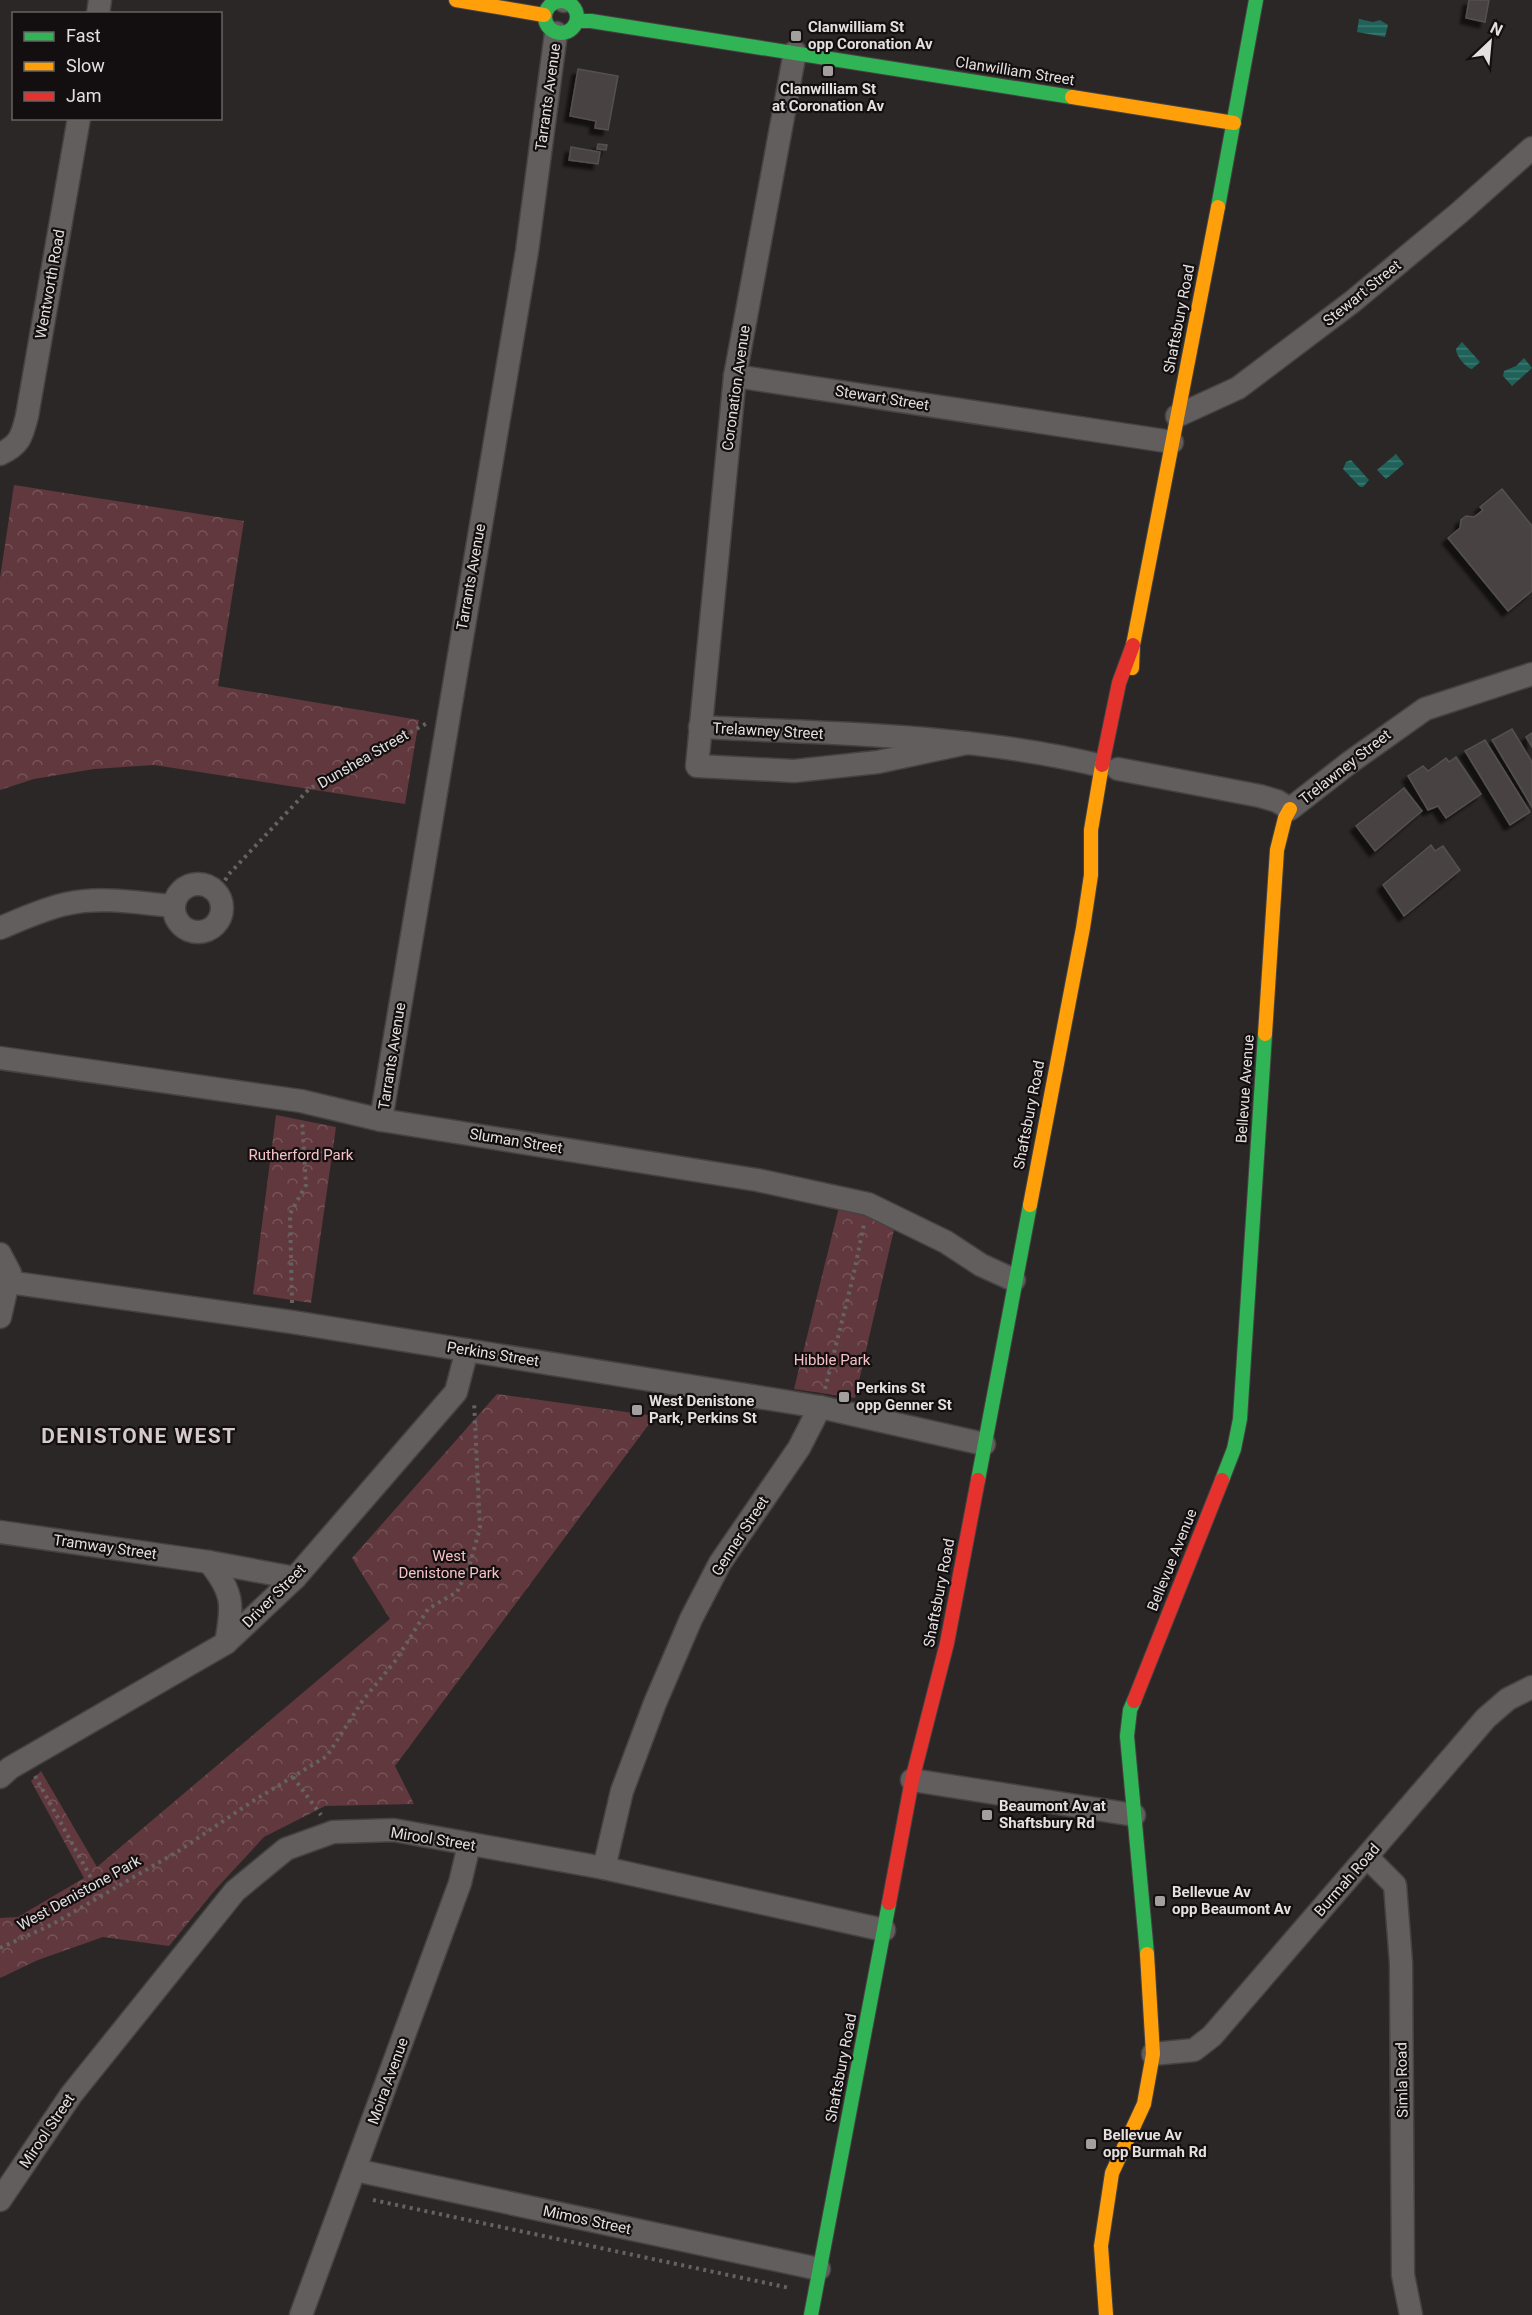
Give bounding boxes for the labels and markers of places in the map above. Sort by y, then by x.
place label: Clanwilliam St opp Coronation Av [808,18,933,53]
marker: Clanwilliam St opp Coronation Av [789,29,803,43]
marker: Clanwilliam St at Coronation Av [821,64,835,78]
place label: Clanwilliam St at Coronation Av [772,80,885,115]
place label: Perkins St opp Genner St [856,1379,952,1414]
marker: Perkins St opp Genner St [837,1390,851,1404]
place label: West Denistone Park, Perkins St [649,1392,757,1427]
marker: West Denistone Park, Perkins St [630,1403,644,1417]
place label: Beaumont Av at Shaftsbury Rd [999,1797,1106,1832]
marker: Beaumont Av at Shaftsbury Rd [980,1808,994,1822]
place label: Bellevue Av opp Beaumont Av [1172,1883,1292,1918]
marker: Bellevue Av opp Beaumont Av [1153,1894,1167,1908]
place label: Bellevue Av opp Burmah Rd [1103,2126,1207,2161]
marker: Bellevue Av opp Burmah Rd [1084,2137,1098,2151]

